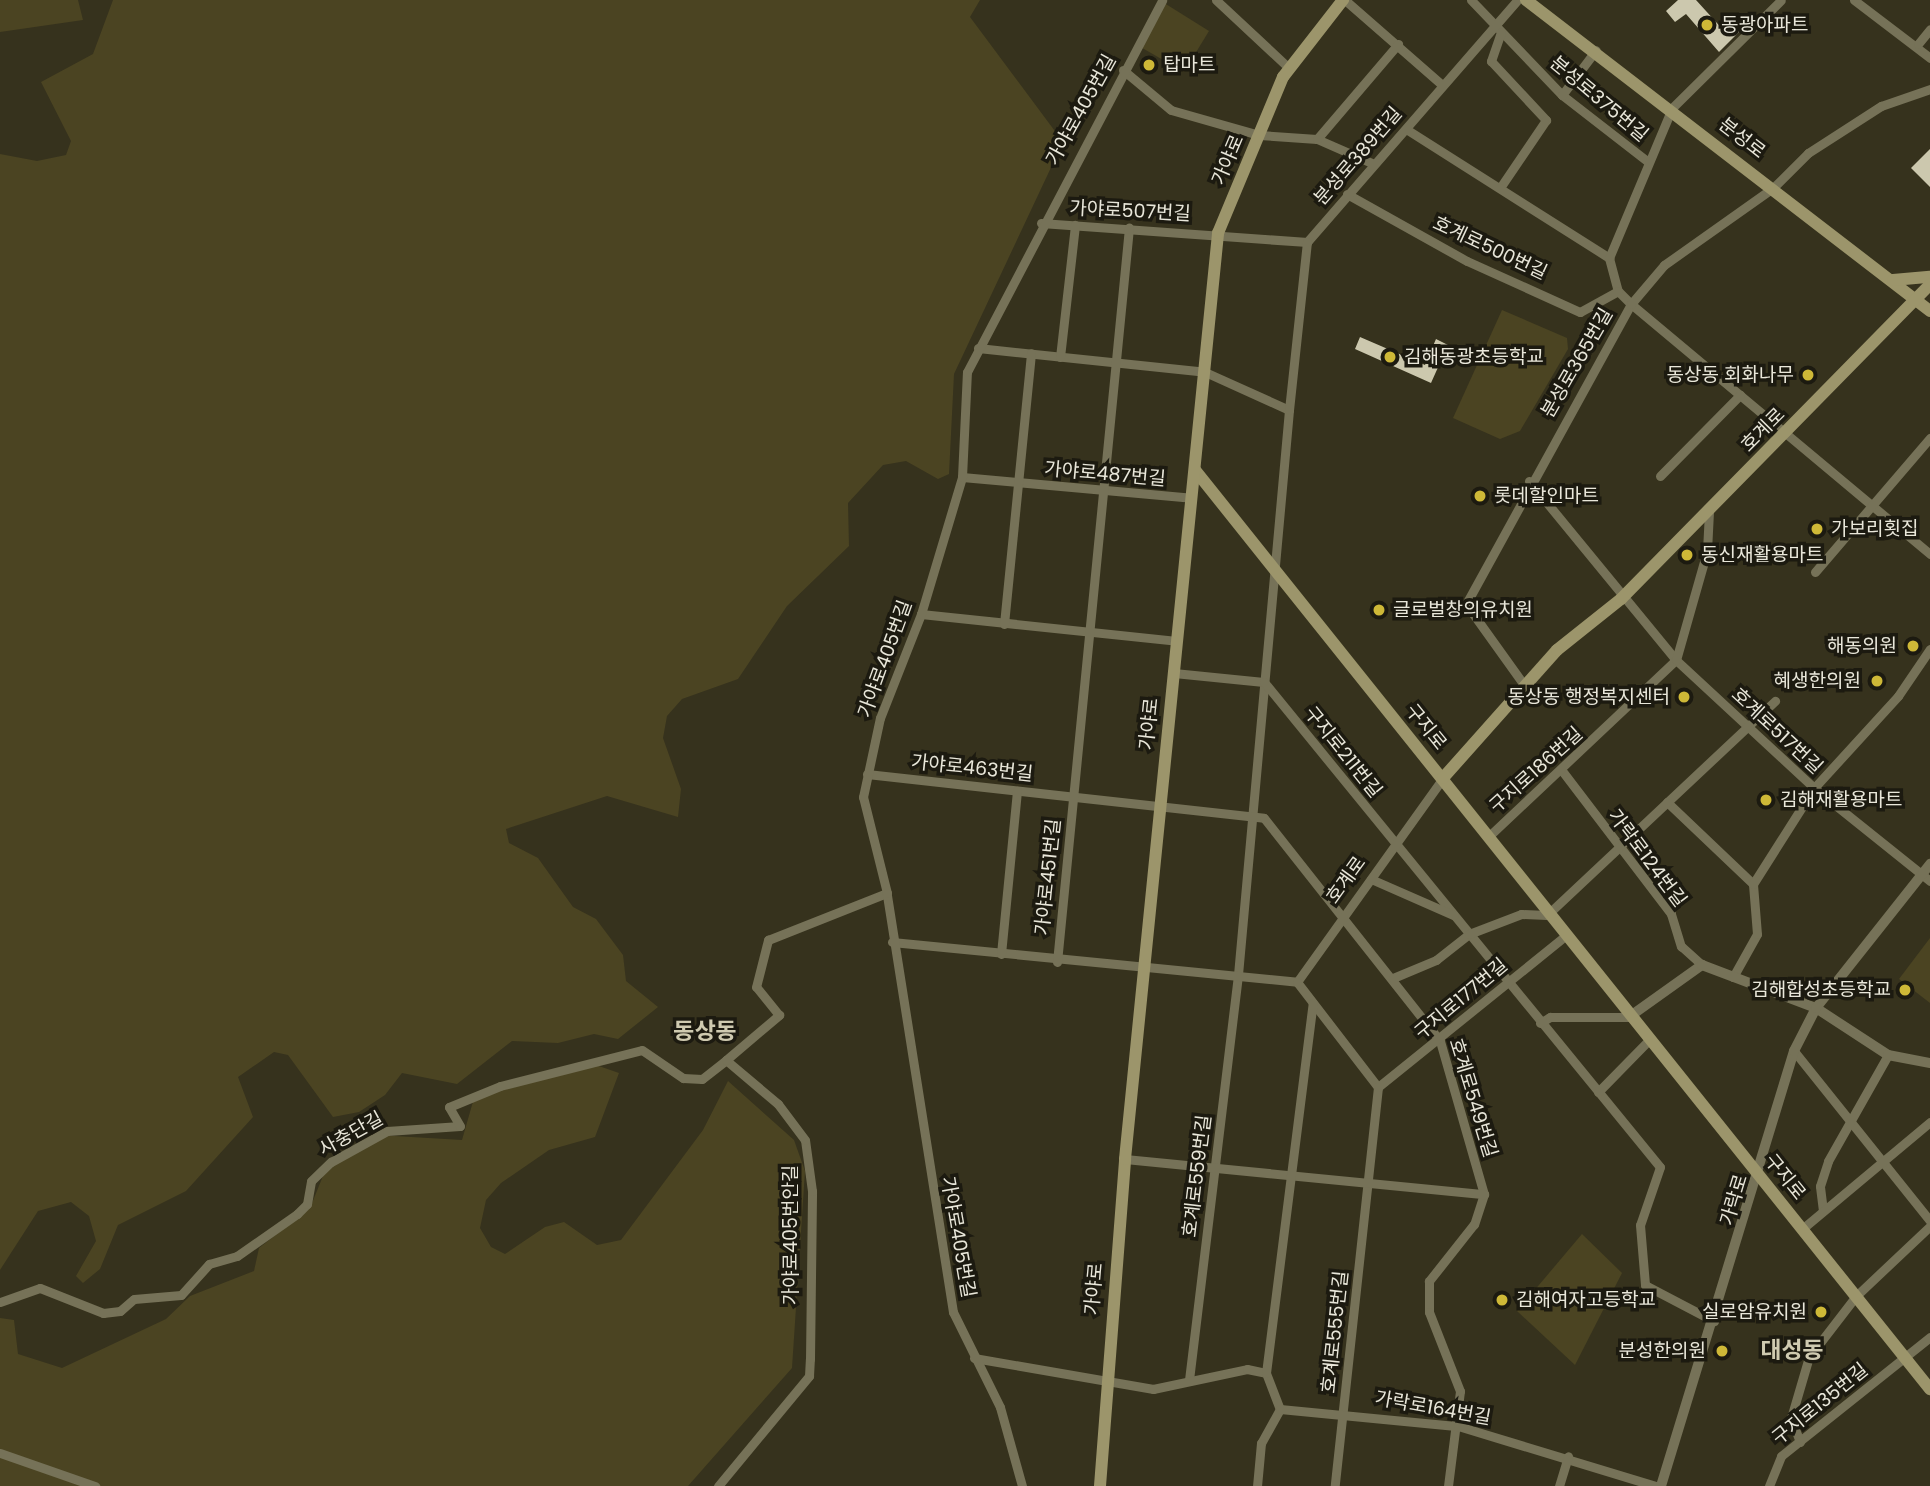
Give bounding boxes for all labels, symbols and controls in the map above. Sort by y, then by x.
place label: 동광아파트 [1721,14,1808,36]
marker: 동광아파트 [1699,17,1715,33]
street label: 가야로405번길 [1041,51,1121,169]
street label: 분성로375번길 [1545,51,1653,147]
place label: 탑마트 [1163,54,1215,76]
marker: 탑마트 [1141,57,1157,73]
street label: 분성로389번길 [1309,102,1407,210]
street label: 분성로 [1714,113,1770,163]
street label: 가야로 [1207,131,1249,189]
street label: 가야로507번길 [1069,196,1191,226]
street label: 호계로500번길 [1429,212,1551,284]
street label: 분성로365번길 [1536,304,1618,422]
place label: 김해동광초등학교 [1404,346,1544,368]
marker: 김해동광초등학교 [1382,349,1398,365]
place label: 동상동 회화나무 [1667,364,1794,386]
marker: 동상동 회화나무 [1800,367,1816,383]
street label: 호계로 [1736,403,1790,457]
street label: 가야로487번길 [1043,457,1167,491]
place label: 롯데할인마트 [1494,485,1599,507]
marker: 롯데할인마트 [1472,488,1488,504]
place label: 가보리횟집 [1831,518,1918,540]
marker: 가보리횟집 [1809,521,1825,537]
place label: 동신재활용마트 [1701,544,1823,566]
marker: 동신재활용마트 [1679,547,1695,563]
street label: 가야로405번길 [853,597,917,721]
place label: 글로벌창의유치원 [1393,599,1533,621]
marker: 글로벌창의유치원 [1371,602,1387,618]
place label: 해동의원 [1827,635,1897,657]
marker: 해동의원 [1903,636,1923,656]
place label: 혜생한의원 [1774,670,1861,692]
marker: 혜생한의원 [1867,671,1887,691]
street label: 호계로517번길 [1727,683,1827,779]
place label: 동상동 행정복지센터 [1508,686,1670,708]
marker: 동상동 행정복지센터 [1676,689,1692,705]
street label: 가야로 [1135,697,1163,751]
street label: 구지로 [1401,699,1451,755]
street label: 구지로211번길 [1299,702,1387,802]
street label: 구지로186번길 [1485,722,1587,818]
street label: 가야로463번길 [910,750,1034,786]
place label: 김해재활용마트 [1780,789,1902,811]
marker: 김해재활용마트 [1758,792,1774,808]
street label: 가락로124번길 [1603,805,1691,911]
street label: 가야로451번길 [1031,817,1065,937]
street label: 호계로 [1321,852,1371,908]
street label: 구지로177번길 [1410,954,1512,1044]
place label: 김해합성초등학교 [1751,979,1891,1001]
marker: 김해합성초등학교 [1897,982,1913,998]
district label: 동상동 [673,1017,737,1045]
street label: 호계로549번길 [1444,1036,1502,1160]
street label: 사충단길 [315,1107,387,1161]
street label: 호계로559번길 [1178,1113,1216,1239]
street label: 구지로 [1760,1149,1810,1205]
street label: 가야로405번안길 [780,1165,802,1305]
street label: 가락로 [1715,1172,1753,1228]
street label: 가야로405번길 [936,1174,980,1300]
street label: 가야로 [1080,1262,1108,1316]
street label: 호계로555번길 [1317,1270,1353,1394]
place label: 김해여자고등학교 [1516,1289,1656,1311]
marker: 김해여자고등학교 [1494,1292,1510,1308]
place label: 실로암유치원 [1702,1301,1807,1323]
marker: 실로암유치원 [1813,1304,1829,1320]
district label: 대성동 [1760,1336,1824,1364]
place label: 분성한의원 [1619,1340,1706,1362]
marker: 분성한의원 [1712,1341,1732,1361]
street label: 구지로135번길 [1768,1358,1872,1450]
street label: 가락로164번길 [1373,1387,1493,1429]

